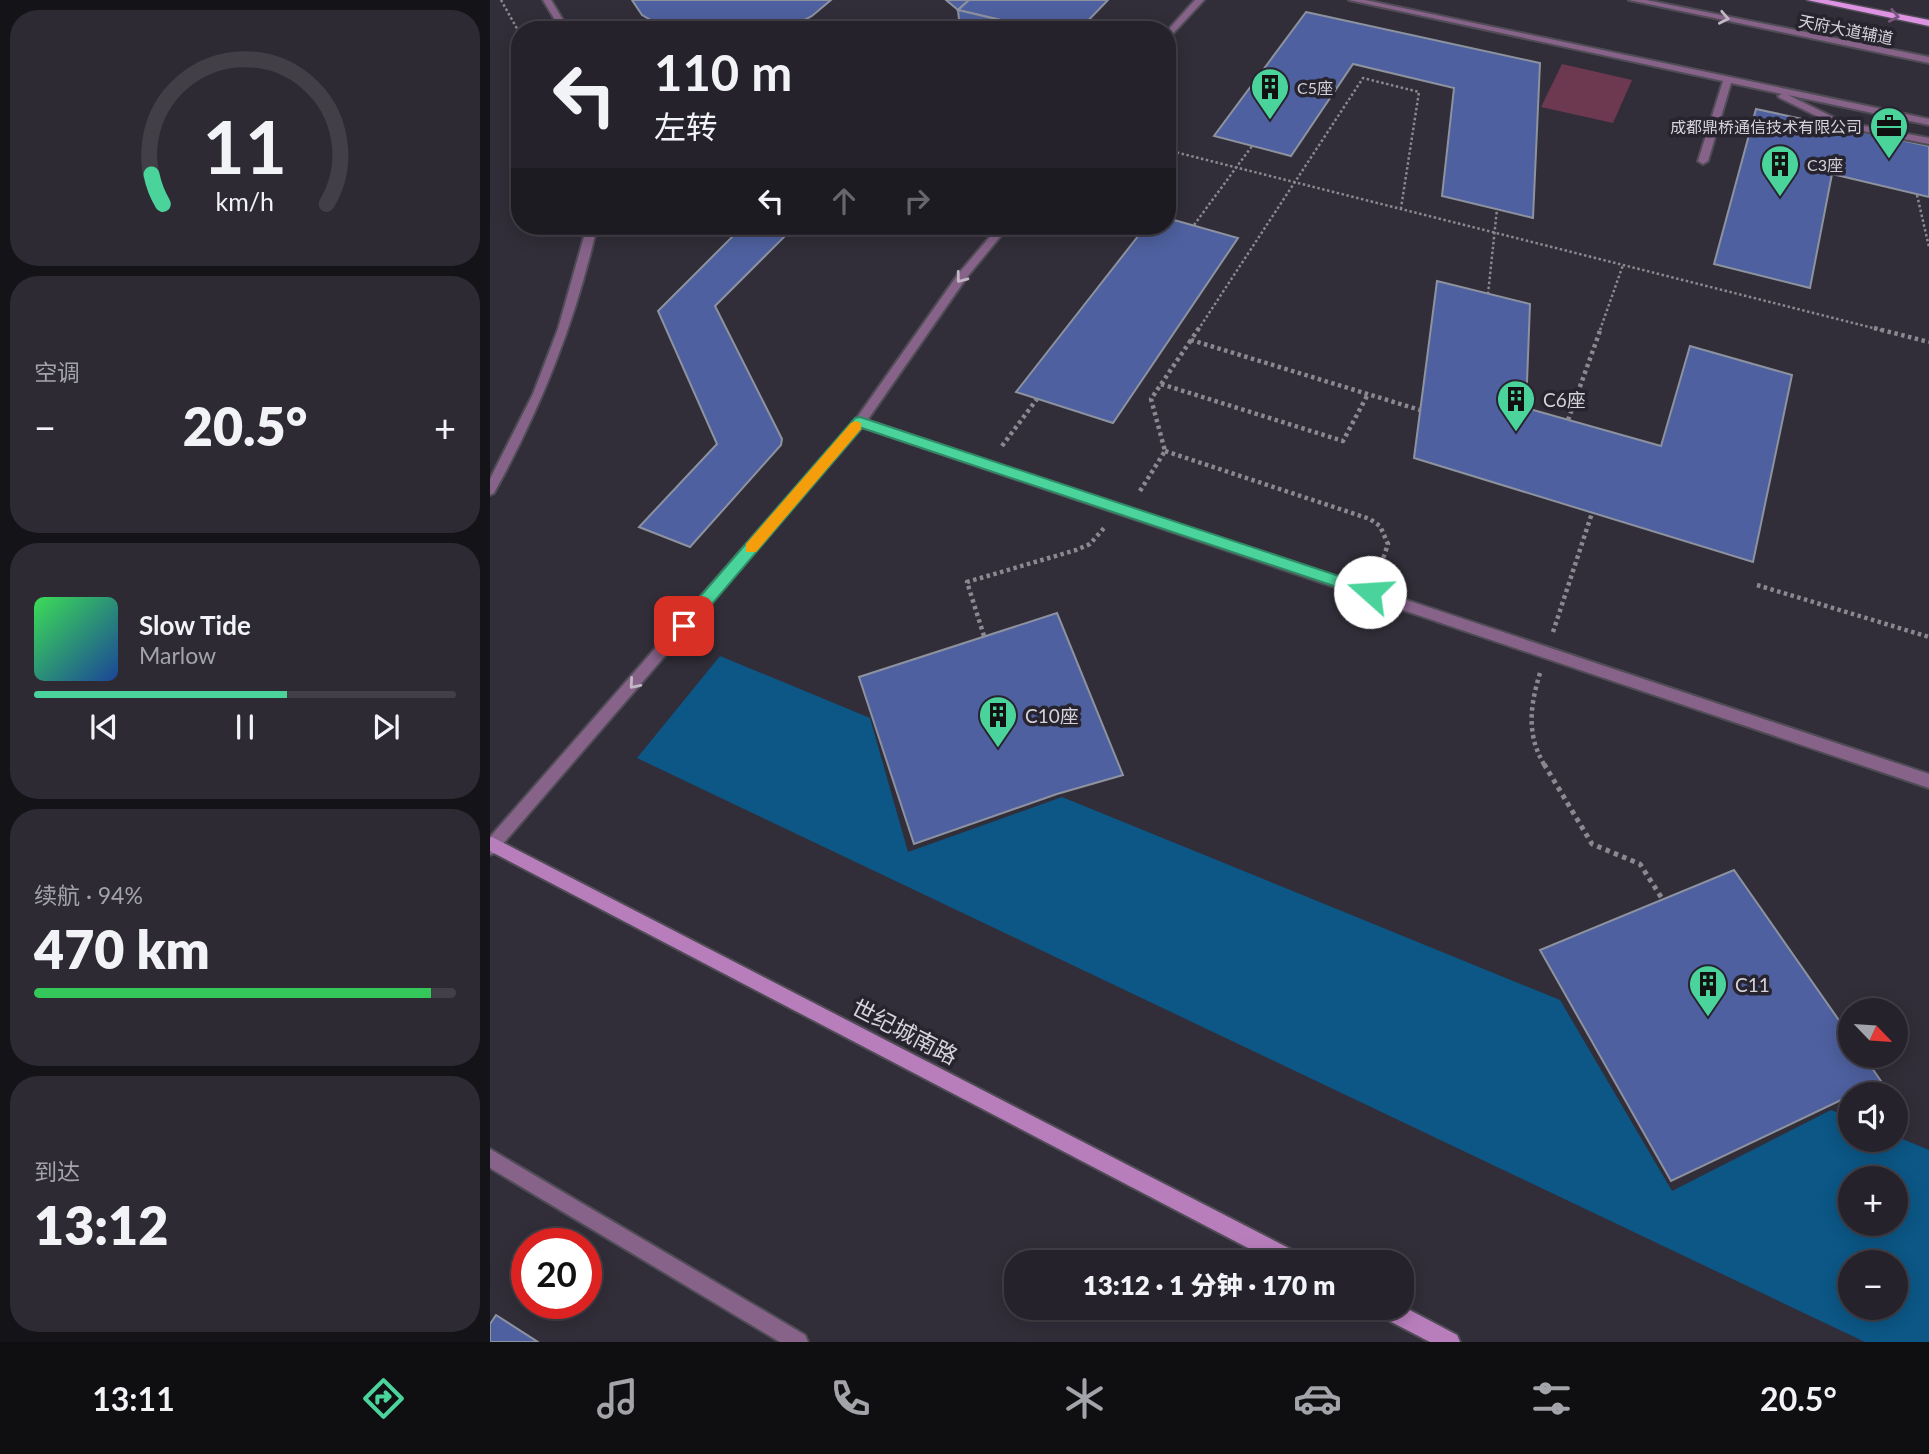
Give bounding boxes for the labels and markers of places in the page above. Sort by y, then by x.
building icon: C5座 [1249,66,1291,121]
place label: C5座 [1297,78,1333,97]
office icon: 成都鼎桥通信技术有限公司 [1868,105,1910,160]
place label: 成都鼎桥通信技术有限公司 [1670,117,1862,136]
building icon: C3座 [1759,143,1801,198]
place label: C3座 [1807,155,1843,174]
building icon: C6座 [1495,378,1537,433]
place label: C6座 [1543,388,1586,411]
pin [654,596,714,656]
building icon: C10座 [977,694,1019,749]
place label: C10座 [1025,704,1079,727]
building icon: C11 [1687,963,1729,1018]
place label: C11 [1735,973,1770,996]

